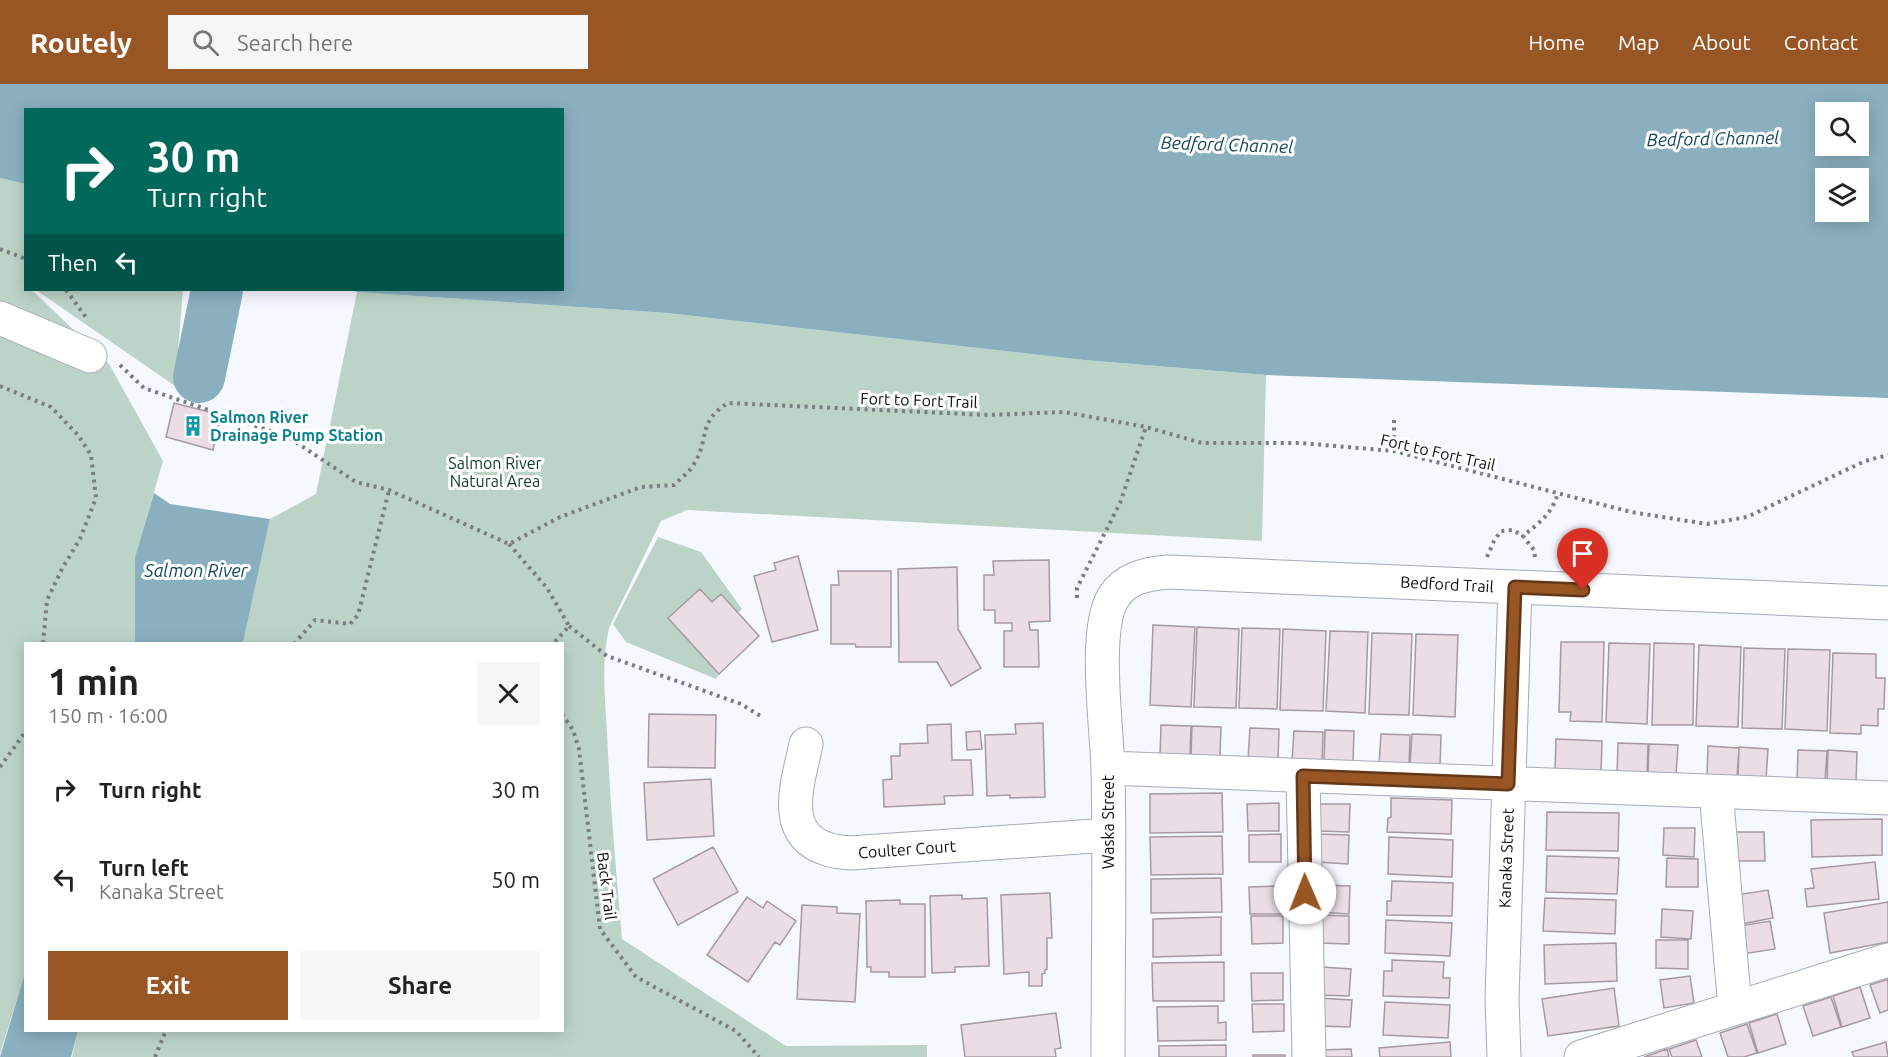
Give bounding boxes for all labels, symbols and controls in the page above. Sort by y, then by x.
search box [168,15,588,69]
icon: search [189,26,222,59]
text: Routely [30,27,132,58]
text: Search here [237,30,353,55]
text: Home [1528,30,1585,54]
text: Map [1618,30,1659,54]
text: About [1692,30,1751,54]
text: Contact [1784,30,1858,54]
map controls [1815,102,1869,222]
button: search [1815,102,1869,156]
water label: Bedford Channel [1647,127,1779,150]
icon: right [48,132,126,210]
water label: Bedford Channel [1160,132,1294,157]
text: 30 m [147,133,241,180]
button: layers [1815,168,1869,222]
text: Turn right [147,182,267,212]
icon: left [110,246,143,279]
text: Then [48,250,98,275]
street label: Fort to Fort Trail [860,389,978,411]
place label: Salmon River Drainage Pump Station [210,408,383,444]
building icon: Salmon River Drainage Pump Station [181,414,205,438]
street label: Fort to Fort Trail [1379,430,1497,474]
park label: Salmon River Natural Area [448,454,542,490]
pin [1557,528,1608,590]
icon: arrive [1566,537,1599,570]
water label: Salmon River [144,560,249,580]
street label: Bedford Trail [1400,573,1494,595]
text: 1 min [48,661,139,702]
button: close [477,662,540,725]
text: 150 m · 16:00 [48,704,168,727]
icon: right [48,773,81,806]
street label: Waska Street [1099,774,1117,869]
text: Turn right [99,777,201,802]
text: 30 m [491,777,540,802]
street label: Kanaka Street [1495,807,1517,908]
street label: Coulter Court [858,837,957,861]
street label: Back Trail [594,851,620,921]
text: Turn left [99,855,189,880]
position arrow [1273,861,1337,925]
icon: left [48,863,81,896]
text: 50 m [491,867,540,892]
text: Kanaka Street [99,880,224,903]
button: Exit [48,951,288,1020]
button: Share [300,951,540,1020]

